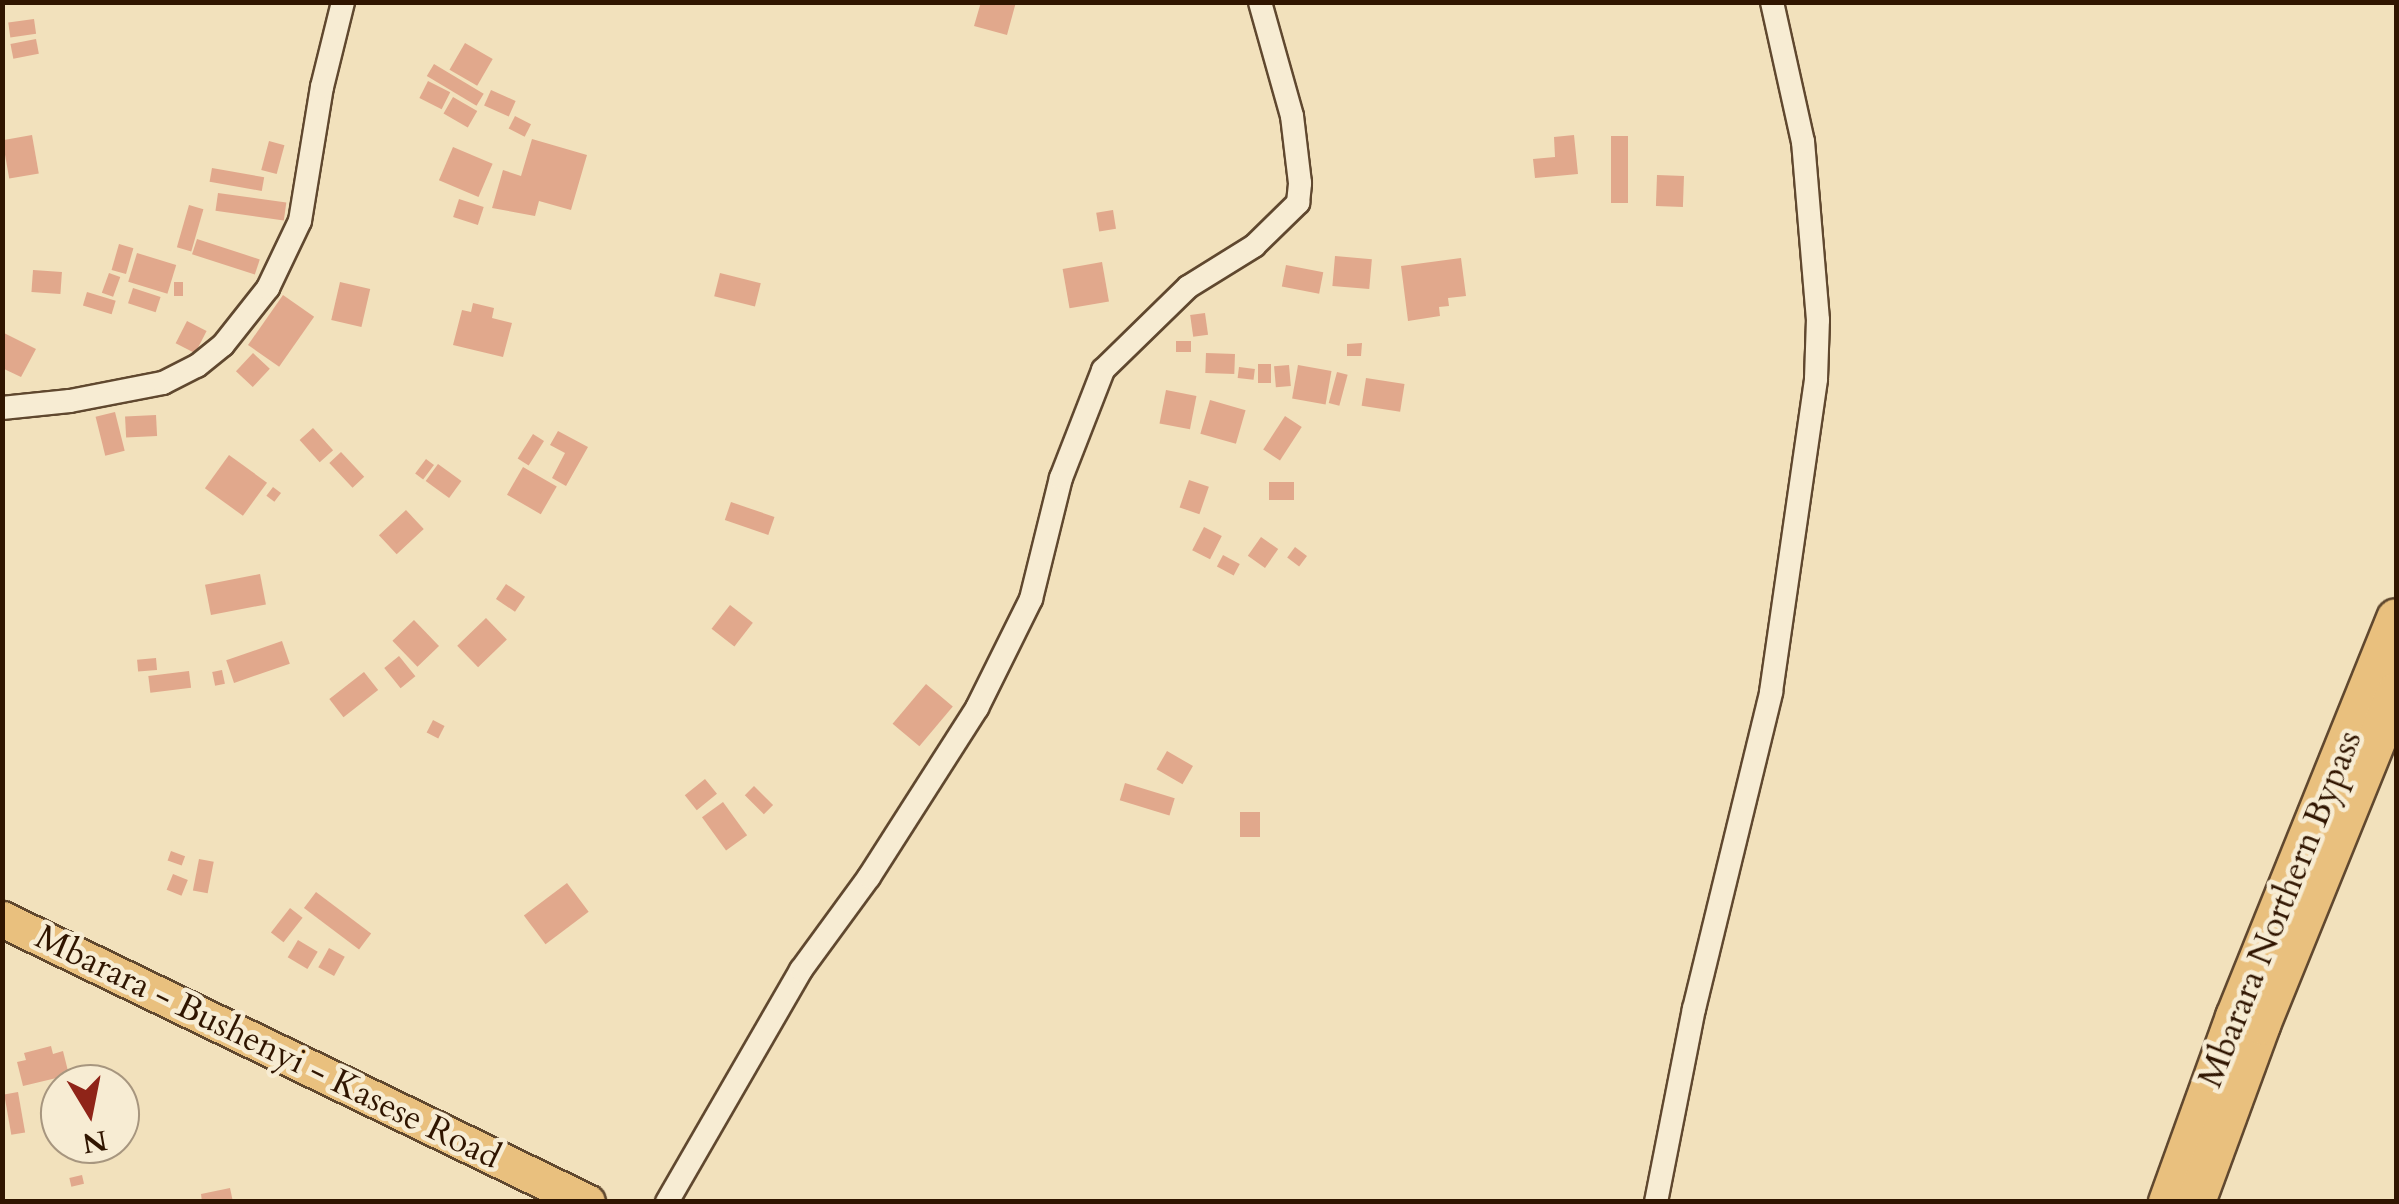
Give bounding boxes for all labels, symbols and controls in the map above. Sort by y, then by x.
street label: Mbarara Northern Bypass [2189,724,2371,1094]
street label: Mbarara - Bushenyi - Kasese Road [29,916,507,1178]
north arrow [40,1064,140,1164]
text: N [80,1121,110,1162]

